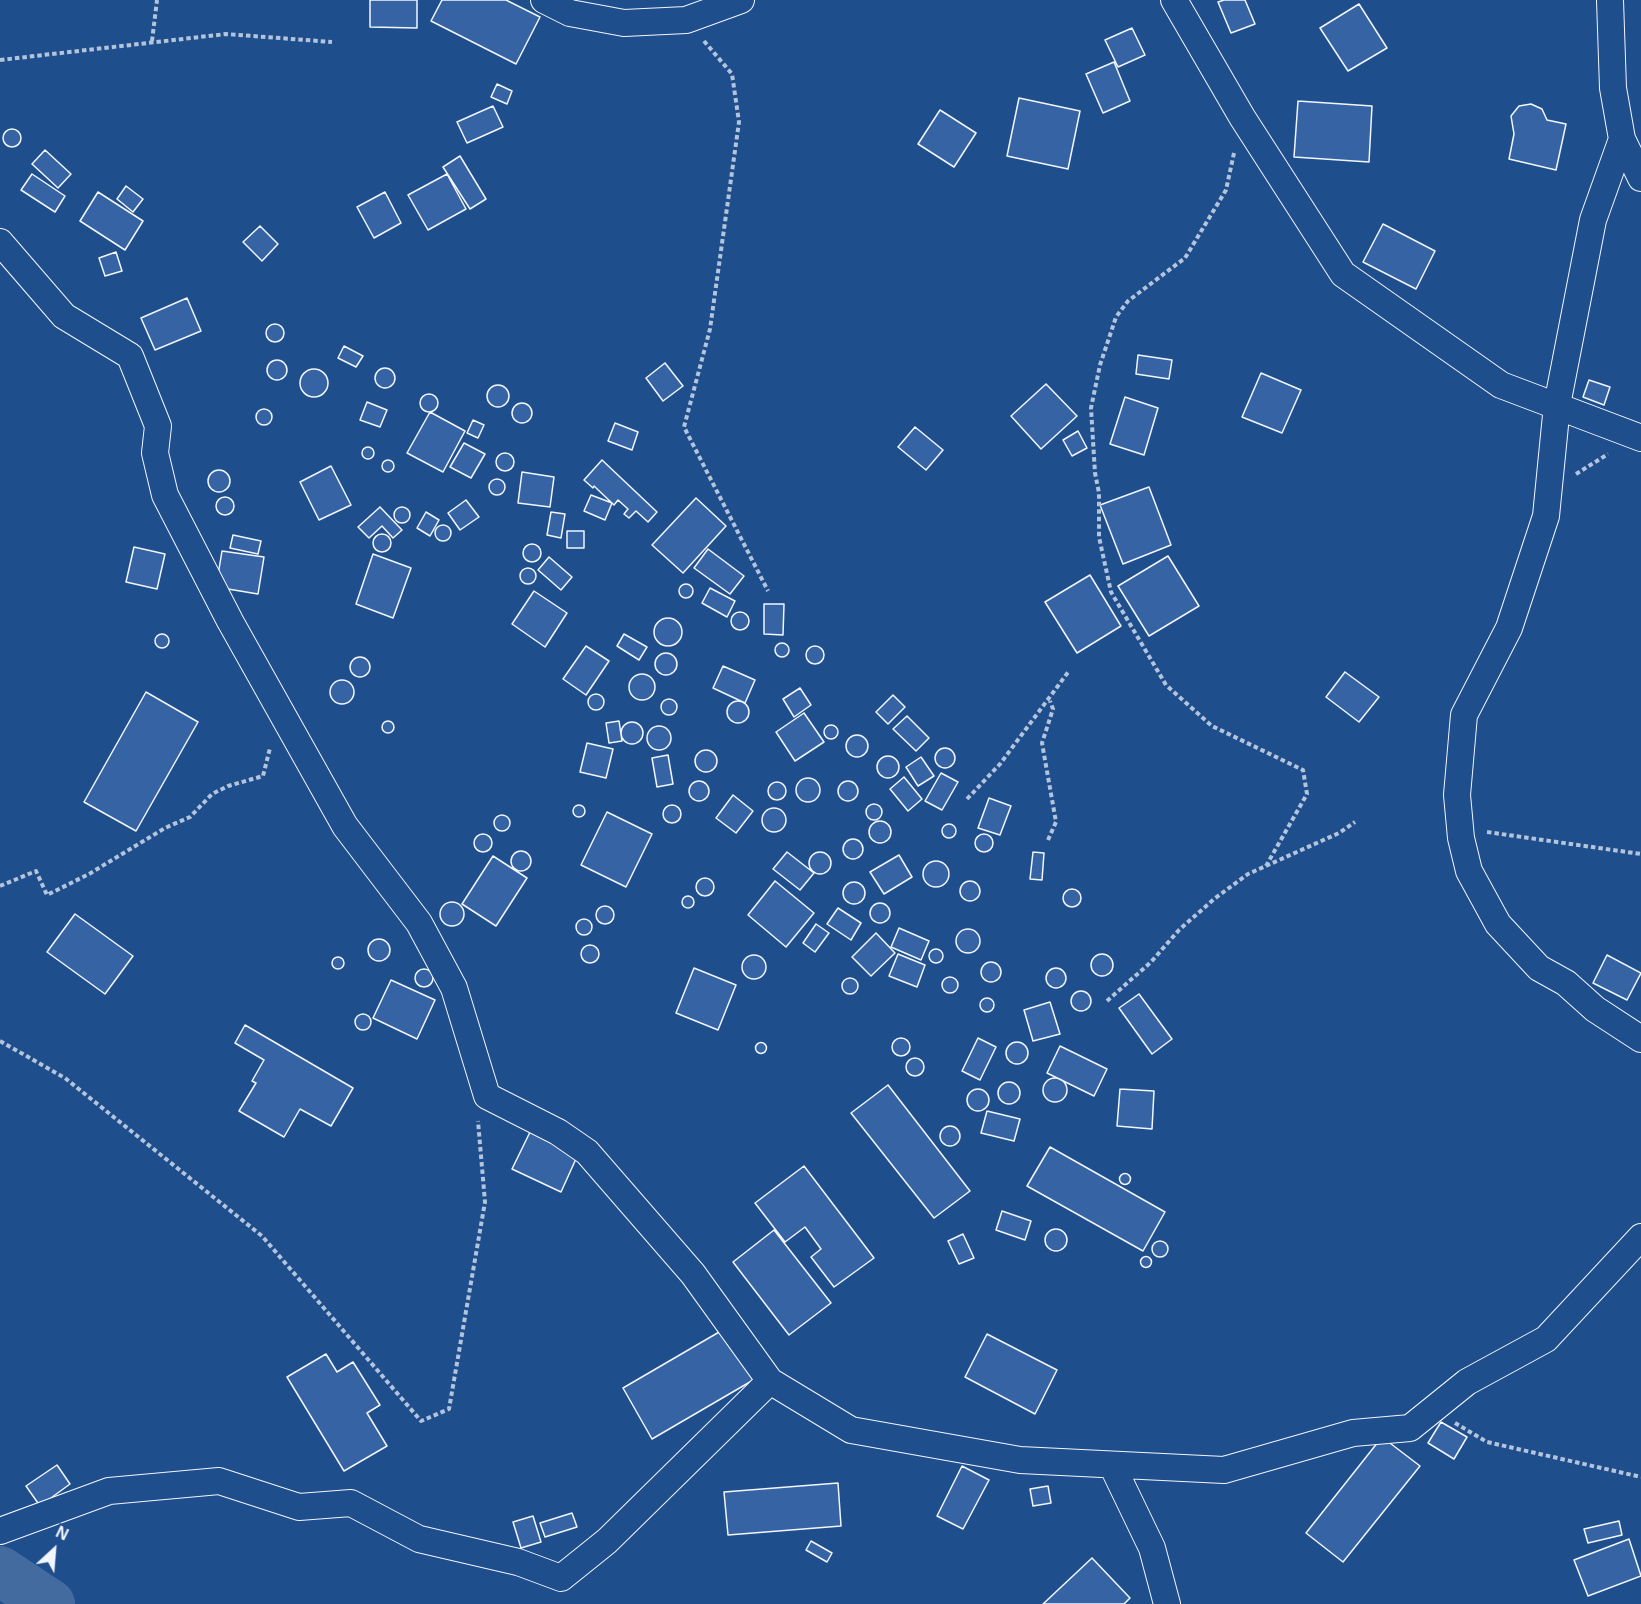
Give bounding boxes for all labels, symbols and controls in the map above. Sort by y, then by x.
north arrow [24,1520,84,1580]
text: N [53,1523,71,1544]

